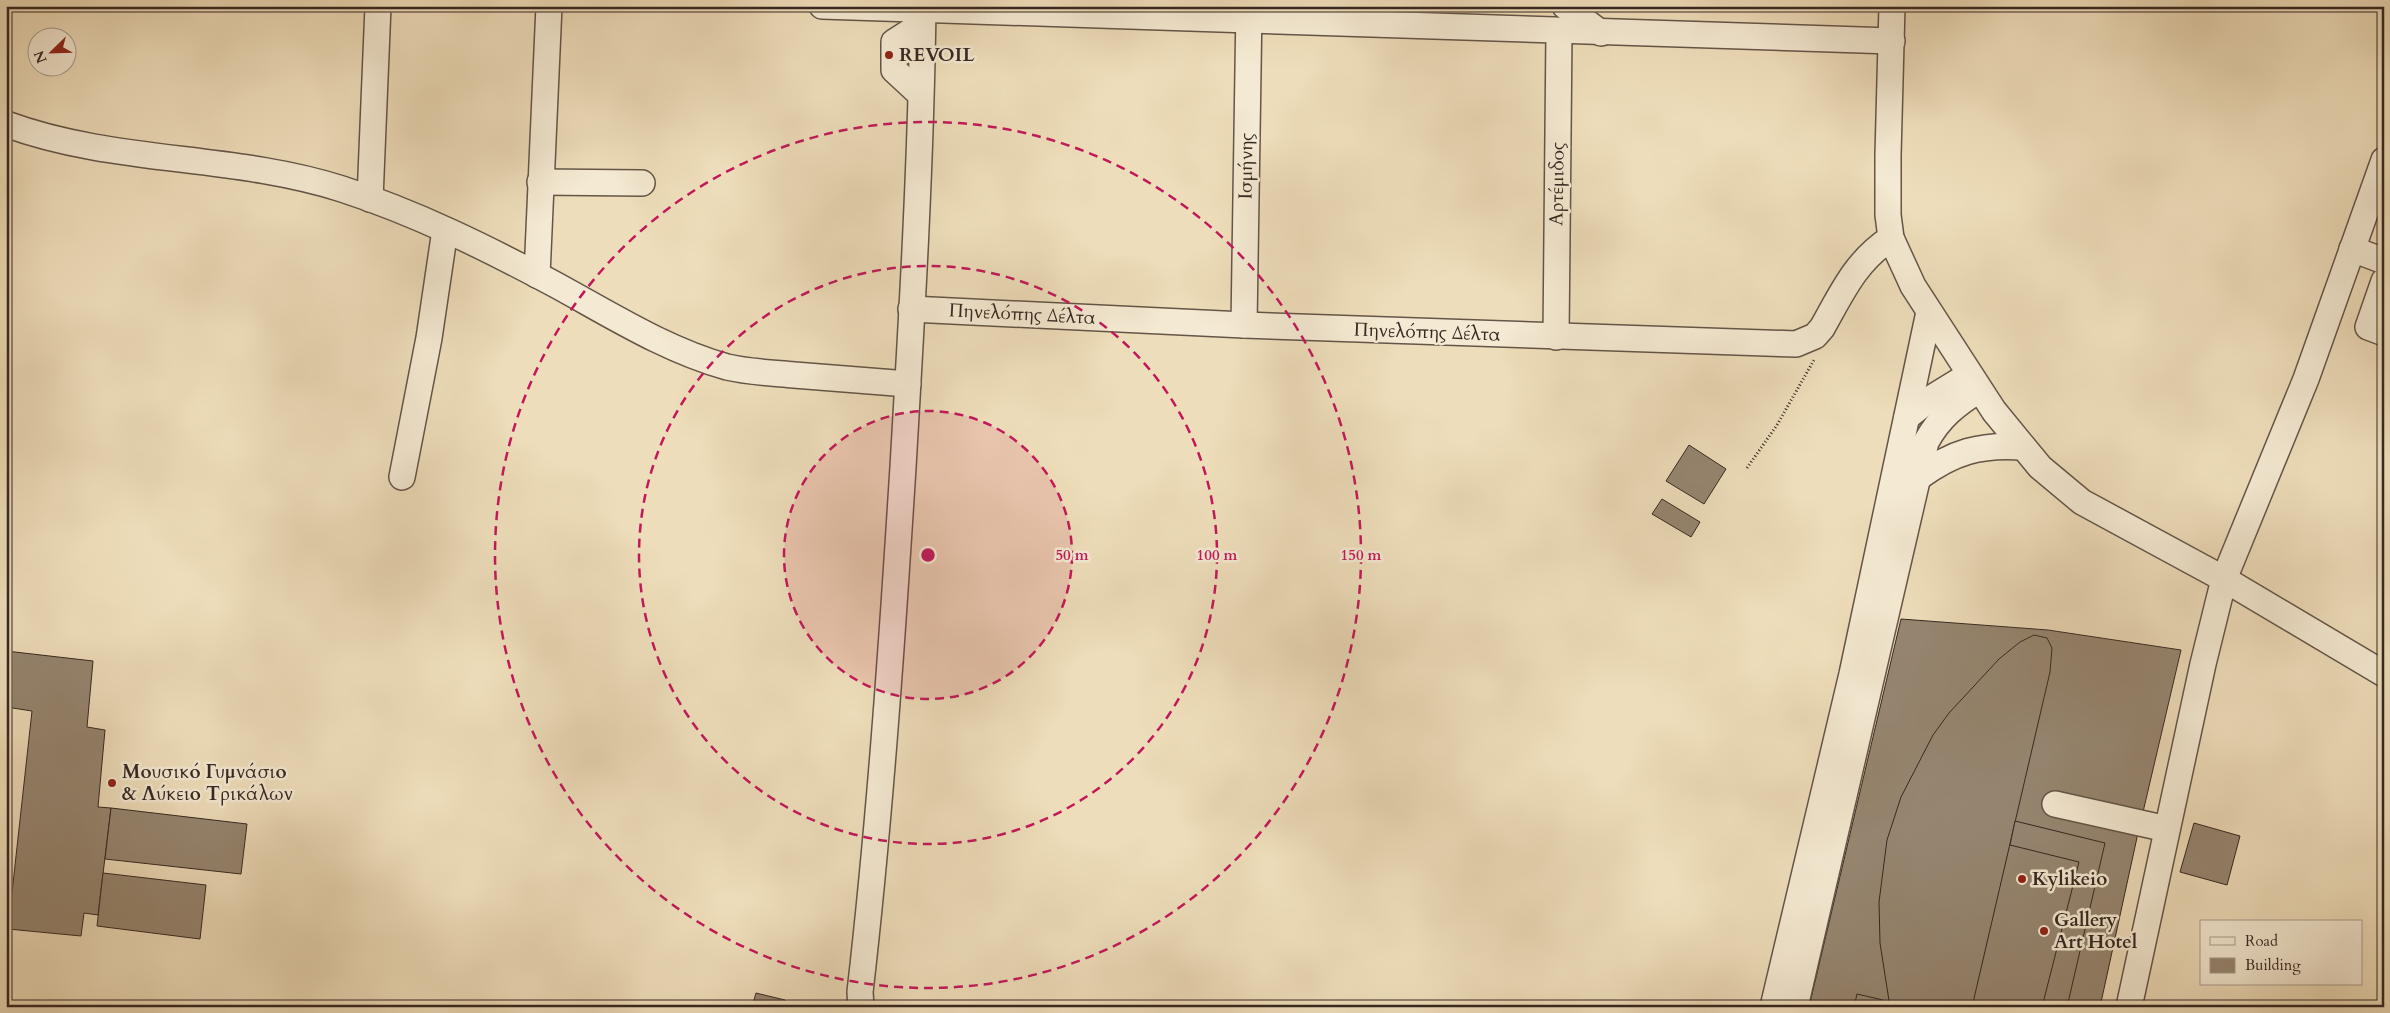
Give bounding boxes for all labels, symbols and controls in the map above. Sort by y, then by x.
north arrow [28,28,78,78]
place label: REVOIL [899,42,975,68]
text: N [29,48,52,66]
marker: REVOIL [883,49,895,61]
street label: Ισμήνης [1232,132,1260,200]
street label: Αρτέμιδος [1543,142,1571,226]
street label: Πηνελόπης Δέλτα [948,297,1096,331]
street label: Πηνελόπης Δέλτα [1353,316,1501,348]
text: 50 m [1055,545,1089,565]
text: 100 m [1197,545,1238,565]
text: 150 m [1341,545,1382,565]
centre of rings [919,546,937,564]
place label: Μουσικό Γυμνάσιο & Λύκειο Τρικάλων [122,759,293,807]
marker: Μουσικό Γυμνάσιο & Λύκειο Τρικάλων [106,777,118,789]
place label: Kylikeio [2032,866,2107,892]
marker: Kylikeio [2016,873,2028,885]
place label: Gallery Art Hotel [2054,907,2138,955]
legend [2200,920,2362,986]
marker: Gallery Art Hotel [2038,925,2050,937]
text: Road [2245,931,2278,951]
text: Building [2245,955,2301,975]

